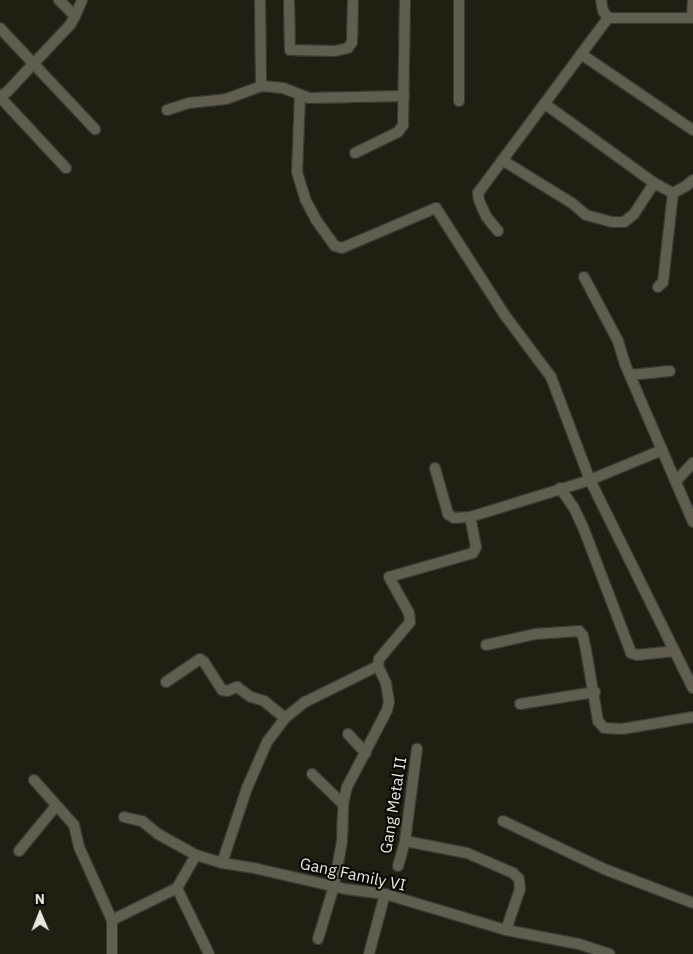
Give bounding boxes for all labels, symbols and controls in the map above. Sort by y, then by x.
street label: Gang Metal II [376,755,410,855]
street label: Gang Family VI [298,853,408,895]
north arrow [15,889,65,939]
text: N [35,890,45,908]

